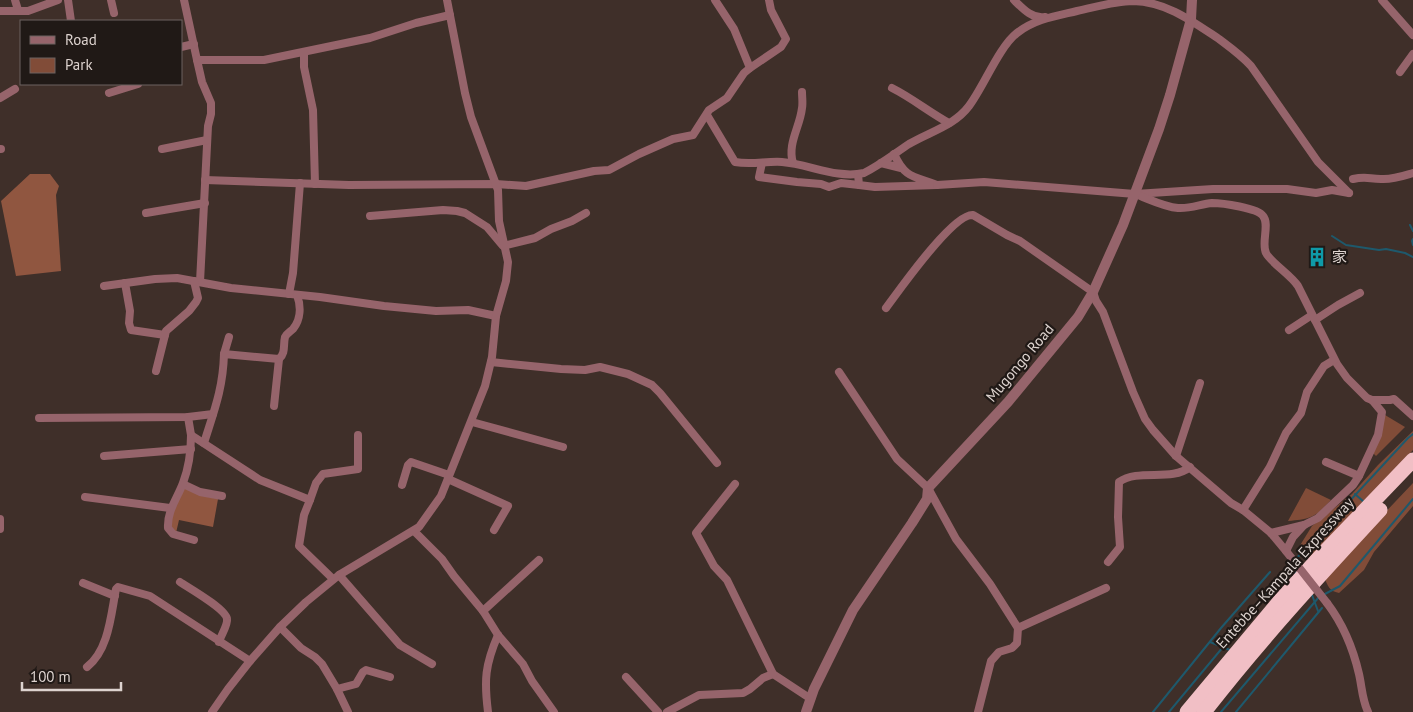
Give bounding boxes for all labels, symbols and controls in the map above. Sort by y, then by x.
legend [20,20,182,85]
text: Road [65,30,97,49]
text: Park [65,55,93,74]
building icon: 家 [1306,246,1328,268]
place label: 家 [1332,247,1347,266]
street label: Mugongo Road [981,320,1058,406]
street label: Entebbe–Kampala Expressway [1212,493,1358,652]
scale bar [22,660,121,692]
text: 100 m [30,667,71,686]

